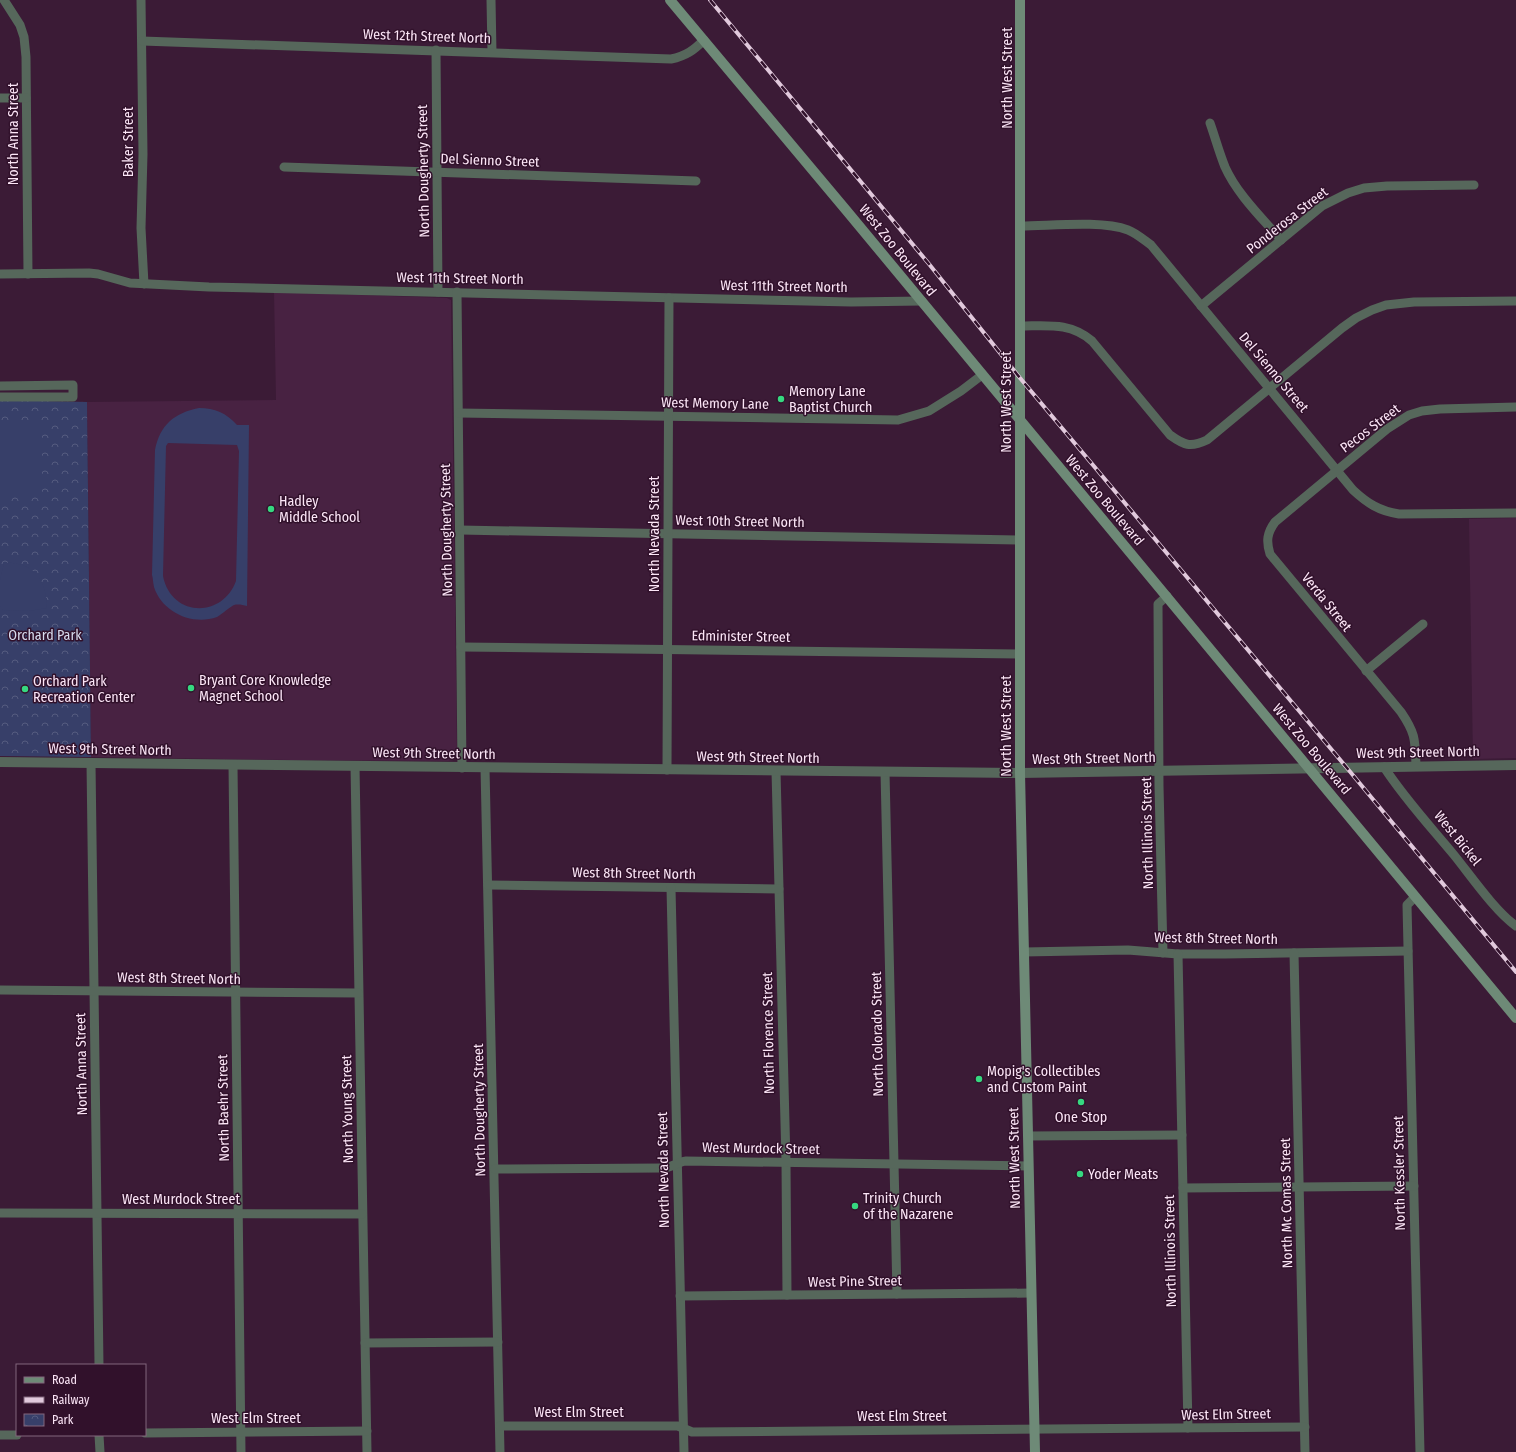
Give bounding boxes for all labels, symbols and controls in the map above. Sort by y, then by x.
street label: West 12th Street North [363,26,491,47]
street label: North West Street [999,27,1016,129]
street label: North Anna Street [5,82,22,185]
street label: North Dougherty Street [414,104,433,238]
street label: Baker Street [120,106,137,177]
street label: Del Sienno Street [440,150,540,171]
street label: Ponderosa Street [1243,183,1332,257]
street label: West Zoo Boulevard [855,201,940,300]
street label: West 11th Street North [396,269,524,288]
street label: West 11th Street North [720,277,848,296]
street label: Del Sienno Street [1235,329,1312,416]
street label: North West Street [998,351,1015,453]
place label: Memory Lane Baptist Church [789,383,872,416]
street label: West Memory Lane [661,394,769,413]
marker: Memory Lane Baptist Church [776,394,786,404]
street label: Pecos Street [1337,400,1404,456]
street label: West Zoo Boulevard [1062,452,1147,549]
street label: North Dougherty Street [437,463,456,597]
street label: North Nevada Street [646,475,663,592]
place label: Hadley Middle School [279,493,360,526]
marker: Hadley Middle School [266,504,276,514]
street label: West 10th Street North [675,512,805,531]
street label: Verda Street [1298,570,1356,635]
park label: Orchard Park [8,627,82,644]
street label: Edminister Street [691,627,791,646]
place label: Bryant Core Knowledge Magnet School [199,672,331,705]
place label: Orchard Park Recreation Center [33,673,135,706]
street label: North West Street [998,675,1015,777]
marker: Bryant Core Knowledge Magnet School [186,683,196,693]
marker: Orchard Park Recreation Center [20,684,30,694]
street label: West Zoo Boulevard [1269,701,1354,798]
street label: West 9th Street North [48,740,172,759]
street label: West 9th Street North [1356,743,1480,762]
street label: West 9th Street North [372,744,496,763]
street label: West 9th Street North [696,748,820,767]
street label: West 9th Street North [1032,749,1156,768]
street label: North Illinois Street [1138,776,1157,889]
street label: West Bickel [1430,808,1485,869]
street label: West 8th Street North [572,864,696,883]
street label: West 8th Street North [1154,929,1278,948]
street label: West 8th Street North [117,969,241,988]
street label: North Florence Street [759,971,778,1094]
street label: North Colorado Street [868,971,887,1097]
street label: North Anna Street [72,1012,91,1115]
street label: North Dougherty Street [470,1043,489,1177]
street label: North Baehr Street [214,1054,233,1162]
street label: North Young Street [338,1054,357,1163]
place label: Mopig's Collectibles and Custom Paint [987,1063,1100,1096]
marker: Mopig's Collectibles and Custom Paint [974,1074,984,1084]
marker: One Stop [1076,1097,1086,1107]
street label: North West Street [1005,1107,1024,1209]
place label: One Stop [1055,1109,1107,1126]
street label: North Nevada Street [654,1111,673,1228]
street label: North Kessler Street [1390,1115,1409,1231]
street label: North Mc Comas Street [1277,1137,1296,1268]
street label: West Murdock Street [702,1139,821,1158]
place label: Yoder Meats [1088,1166,1158,1183]
marker: Yoder Meats [1075,1169,1085,1179]
place label: Trinity Church of the Nazarene [863,1190,953,1223]
street label: West Murdock Street [122,1191,240,1208]
street label: North Illinois Street [1161,1194,1180,1307]
marker: Trinity Church of the Nazarene [850,1201,860,1211]
street label: West Pine Street [808,1272,903,1291]
legend [16,1364,146,1436]
text: Road [52,1373,77,1387]
text: Railway [52,1393,90,1407]
street label: West Elm Street [534,1404,624,1421]
street label: West Elm Street [1181,1405,1271,1424]
street label: West Elm Street [857,1408,947,1425]
street label: West Elm Street [211,1410,301,1427]
text: Park [52,1413,74,1427]

